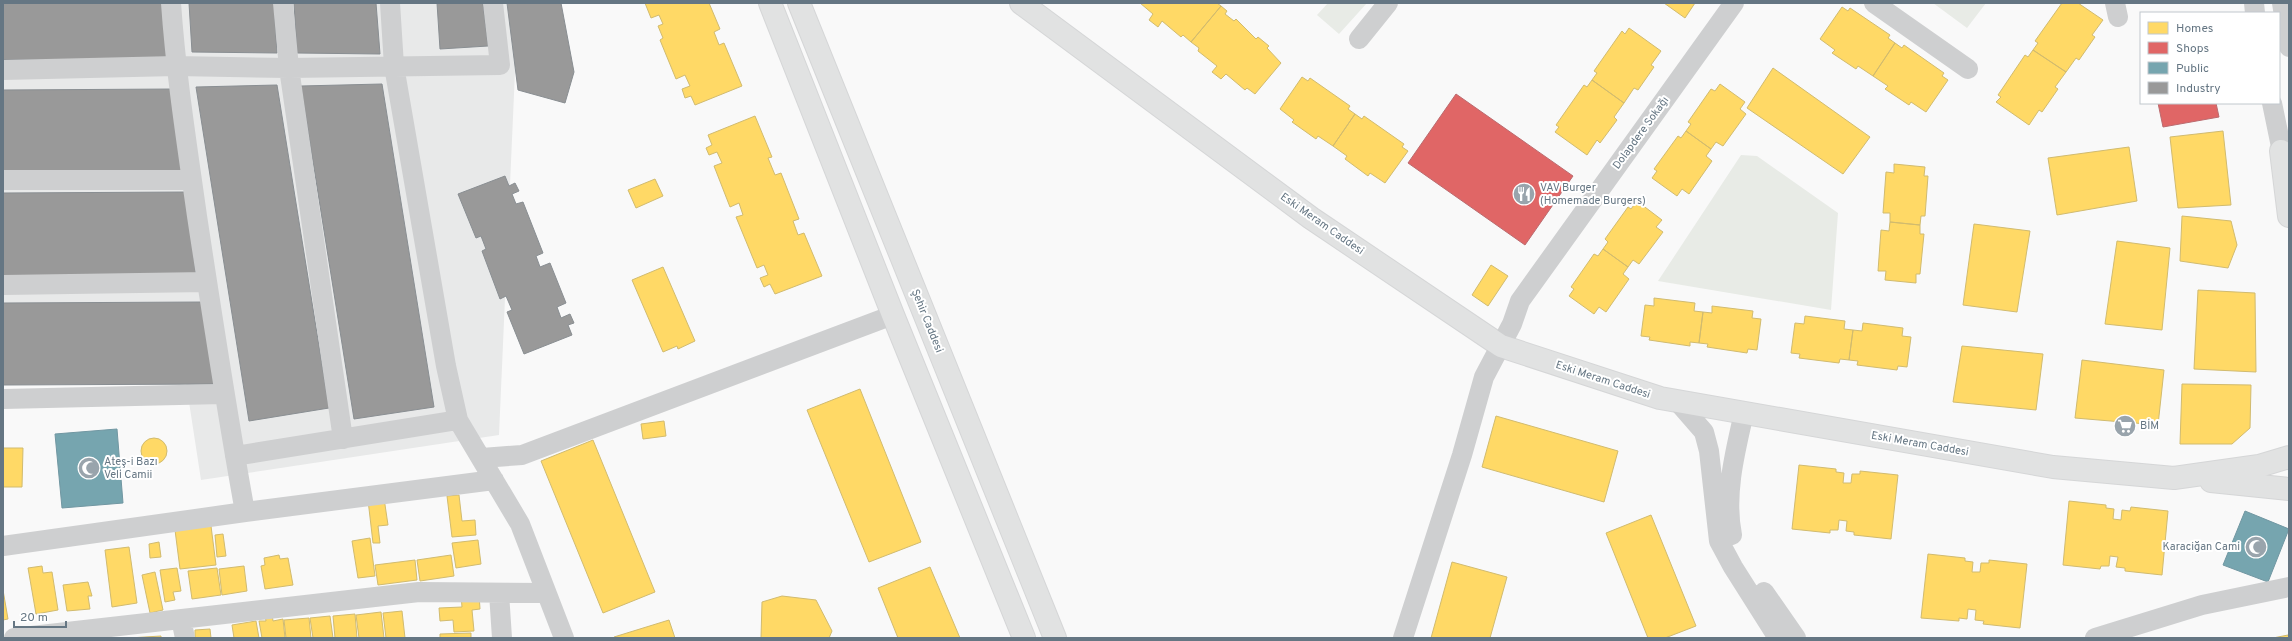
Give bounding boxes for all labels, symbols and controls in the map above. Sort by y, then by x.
legend [2140,12,2280,104]
text: Homes [2176,21,2213,37]
text: Shops [2176,41,2209,57]
text: Public [2176,61,2209,77]
text: Industry [2176,81,2221,97]
street label: Dolapdere Sokağı [1610,94,1672,172]
restaurant icon: VAV Burger (Homemade Burgers) [1511,181,1537,207]
place label: VAV Burger (Homemade Burgers) [1540,181,1646,208]
street label: Eski Meram Caddesi [1278,190,1366,258]
street label: Şehir Caddesi [908,287,946,355]
street label: Eski Meram Caddesi [1554,358,1652,402]
supermarket icon: BİM [2112,413,2138,439]
place label: BİM [2140,418,2159,433]
street label: Eski Meram Caddesi [1870,429,1970,459]
mosque icon: Ateş-i Bazı Veli Camii [76,455,102,481]
place label: Ateş-i Bazı Veli Camii [104,455,158,482]
mosque icon: Karaciğan Cami [2243,534,2269,560]
place label: Karaciğan Cami [2163,540,2240,554]
scale bar [14,603,66,629]
text: 20 m [20,610,48,626]

